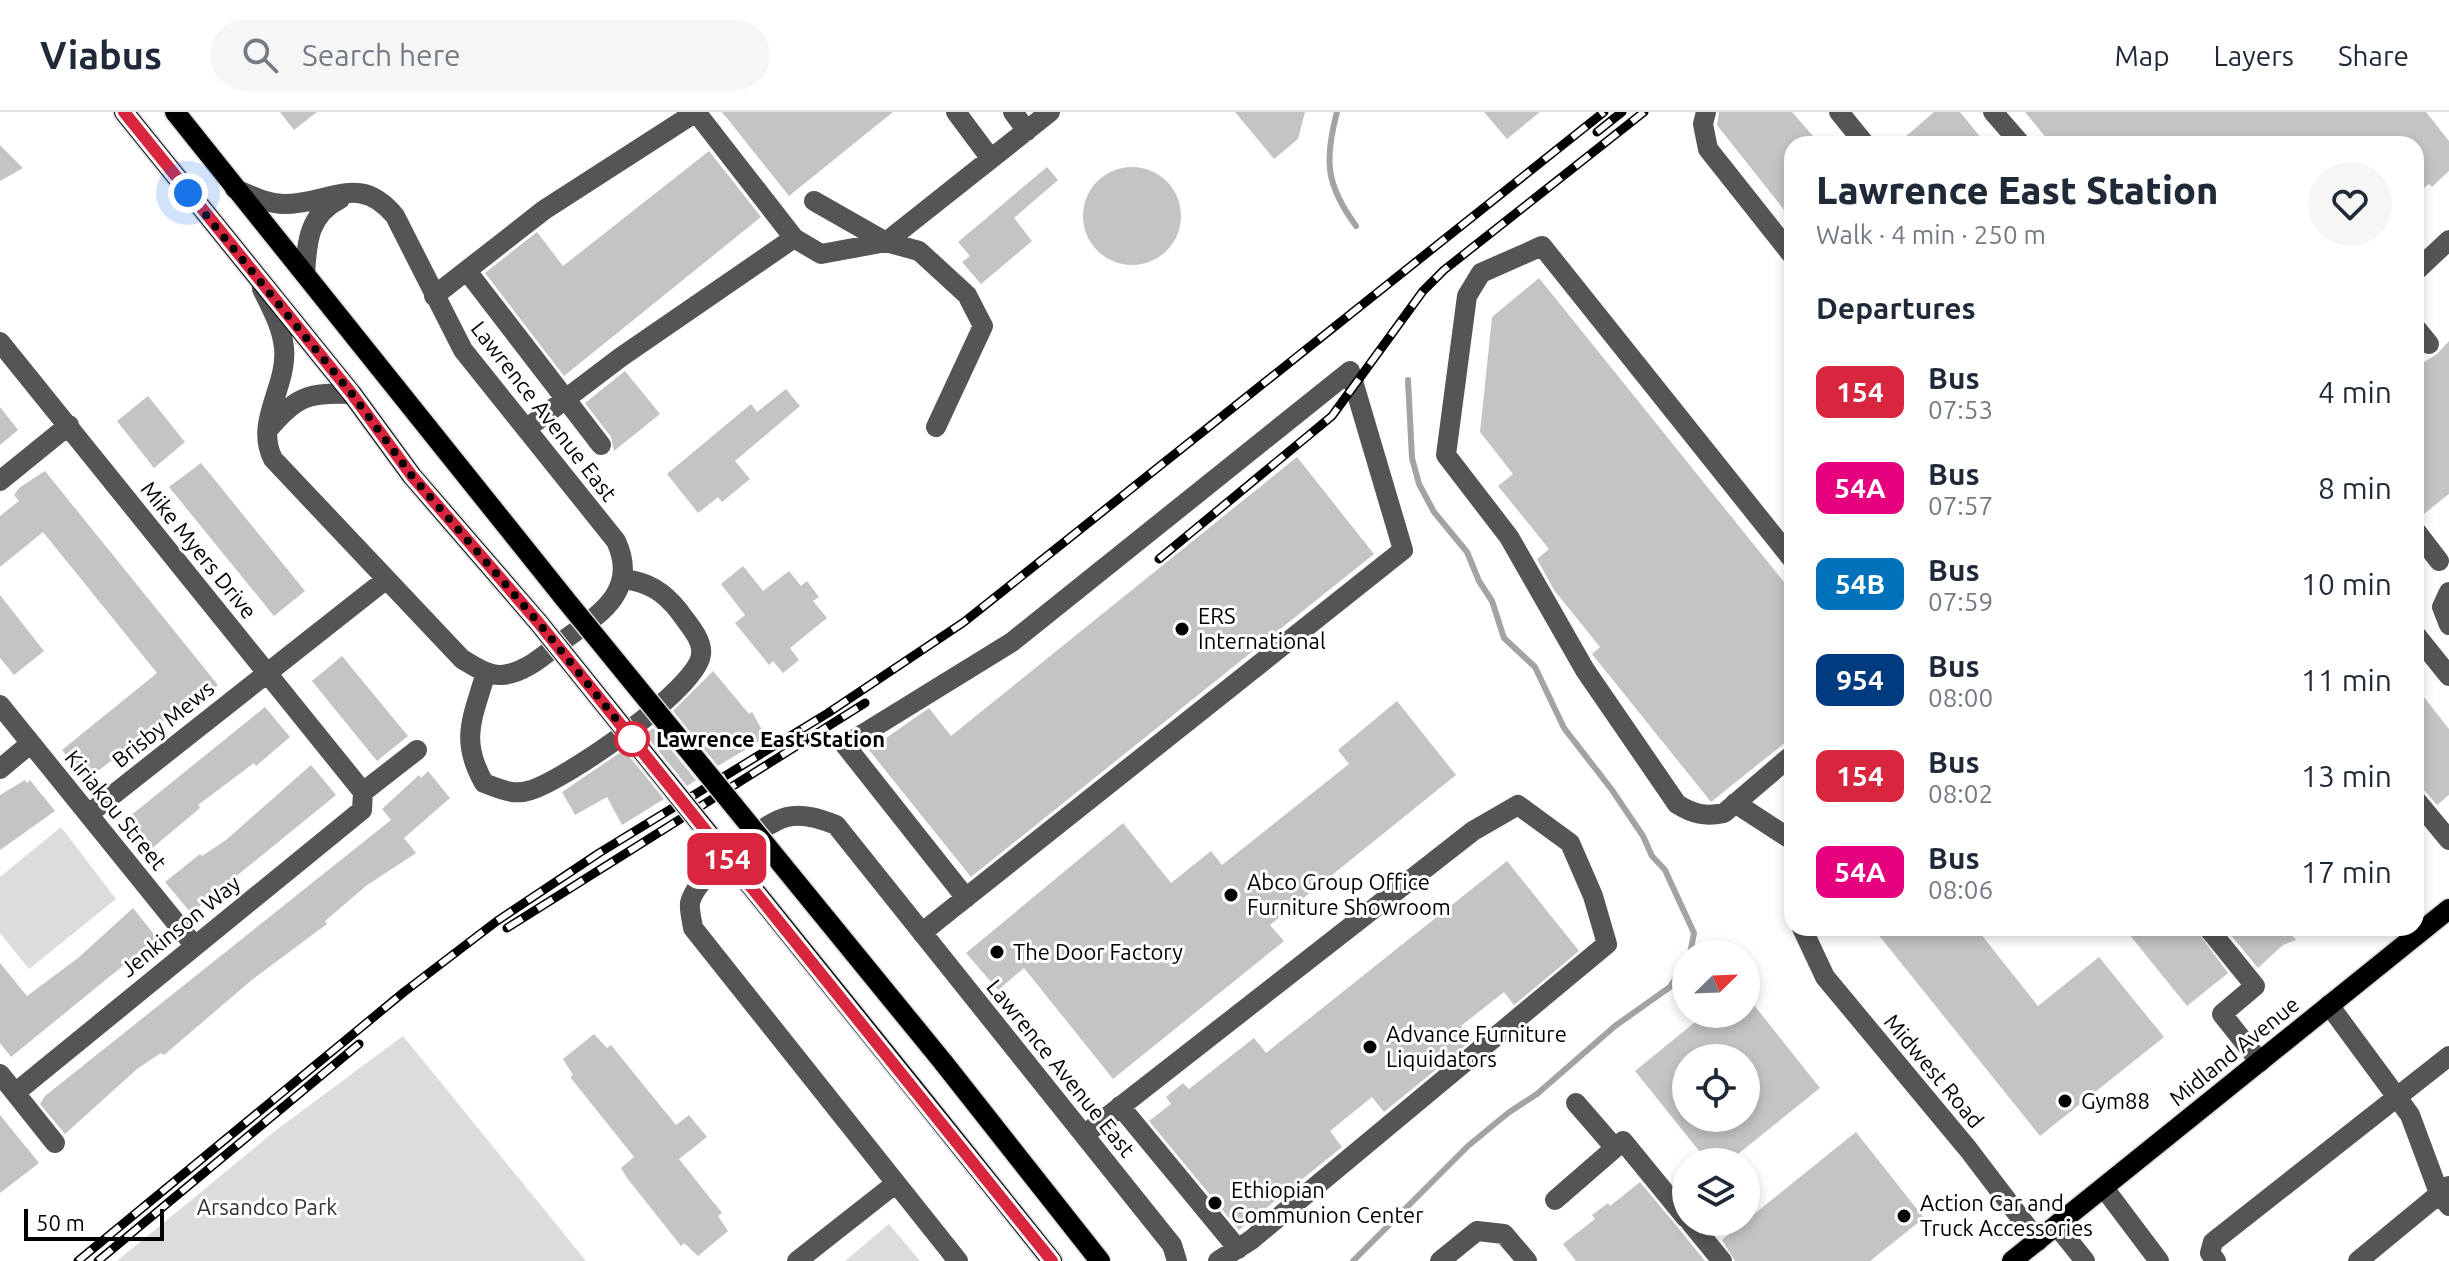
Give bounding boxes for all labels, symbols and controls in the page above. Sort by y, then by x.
search box [210,19,770,91]
icon: search [238,33,282,77]
text: Viabus [40,34,162,76]
text: Search here [302,38,461,72]
text: Map [2114,40,2170,71]
text: Layers [2214,40,2294,71]
text: Share [2338,40,2409,71]
button: heart [2308,162,2392,246]
text: Lawrence East Station [1816,169,2218,211]
your location [168,173,208,213]
text: Walk · 4 min · 250 m [1816,220,2046,249]
text: Departures [1816,291,1976,325]
street label: Lawrence Avenue East [467,316,622,506]
text: Bus [1928,361,1980,395]
text: 4 min [2318,375,2392,409]
text: 154 [1836,376,1884,407]
text: 07:53 [1928,395,1993,424]
text: Bus [1928,457,1980,491]
text: 8 min [2318,471,2392,505]
text: 54A [1834,472,1886,503]
street label: Mike Myers Drive [136,476,262,623]
text: 07:57 [1928,491,1993,520]
text: Bus [1928,553,1980,587]
text: 10 min [2301,567,2392,601]
text: 54B [1835,568,1885,599]
text: 07:59 [1928,587,1993,616]
place label: ERS International [1198,603,1326,653]
marker: ERS International [1173,620,1191,638]
text: Bus [1928,649,1980,683]
text: 11 min [2301,663,2392,697]
text: 954 [1836,664,1884,695]
street label: Brisby Mews [107,675,219,772]
text: 08:00 [1928,683,1993,712]
marker: Lawrence East Station [615,722,649,756]
place label: Lawrence East Station [656,726,885,751]
street label: Kiriakou Street [60,745,172,875]
text: Bus [1928,745,1980,779]
text: 13 min [2301,759,2392,793]
text: 154 [1836,760,1884,791]
text: 08:02 [1928,779,1993,808]
line badge: 154 [681,833,773,885]
text: Bus [1928,841,1980,875]
text: 154 [703,843,751,874]
text: 17 min [2301,855,2392,889]
text: 54A [1834,856,1886,887]
place label: Abco Group Office Furniture Showroom [1247,869,1451,919]
street label: Jenkinson Way [115,870,245,981]
text: 08:06 [1928,875,1993,904]
marker: Abco Group Office Furniture Showroom [1222,886,1240,904]
place label: The Door Factory [1013,939,1183,964]
north arrow [1672,940,1760,1028]
map controls [1672,940,1760,1236]
marker: The Door Factory [988,943,1006,961]
street label: Lawrence Avenue East [982,974,1141,1162]
street label: Midland Avenue [2164,991,2303,1110]
street label: Midwest Road [1880,1009,1989,1133]
place label: Advance Furniture Liquidators [1386,1021,1567,1071]
marker: Advance Furniture Liquidators [1361,1038,1379,1056]
button: locate [1672,1044,1760,1132]
place label: Gym88 [2081,1088,2150,1113]
marker: Gym88 [2056,1092,2074,1110]
button: layers [1672,1148,1760,1236]
place label: Ethiopian Communion Center [1231,1177,1424,1227]
place label: Action Car and Truck Accessories [1920,1190,2093,1240]
park label: Arsandco Park [197,1194,337,1219]
marker: Ethiopian Communion Center [1206,1194,1224,1212]
scale bar [24,1205,164,1241]
marker: Action Car and Truck Accessories [1895,1207,1913,1225]
text: 50 m [36,1210,85,1235]

